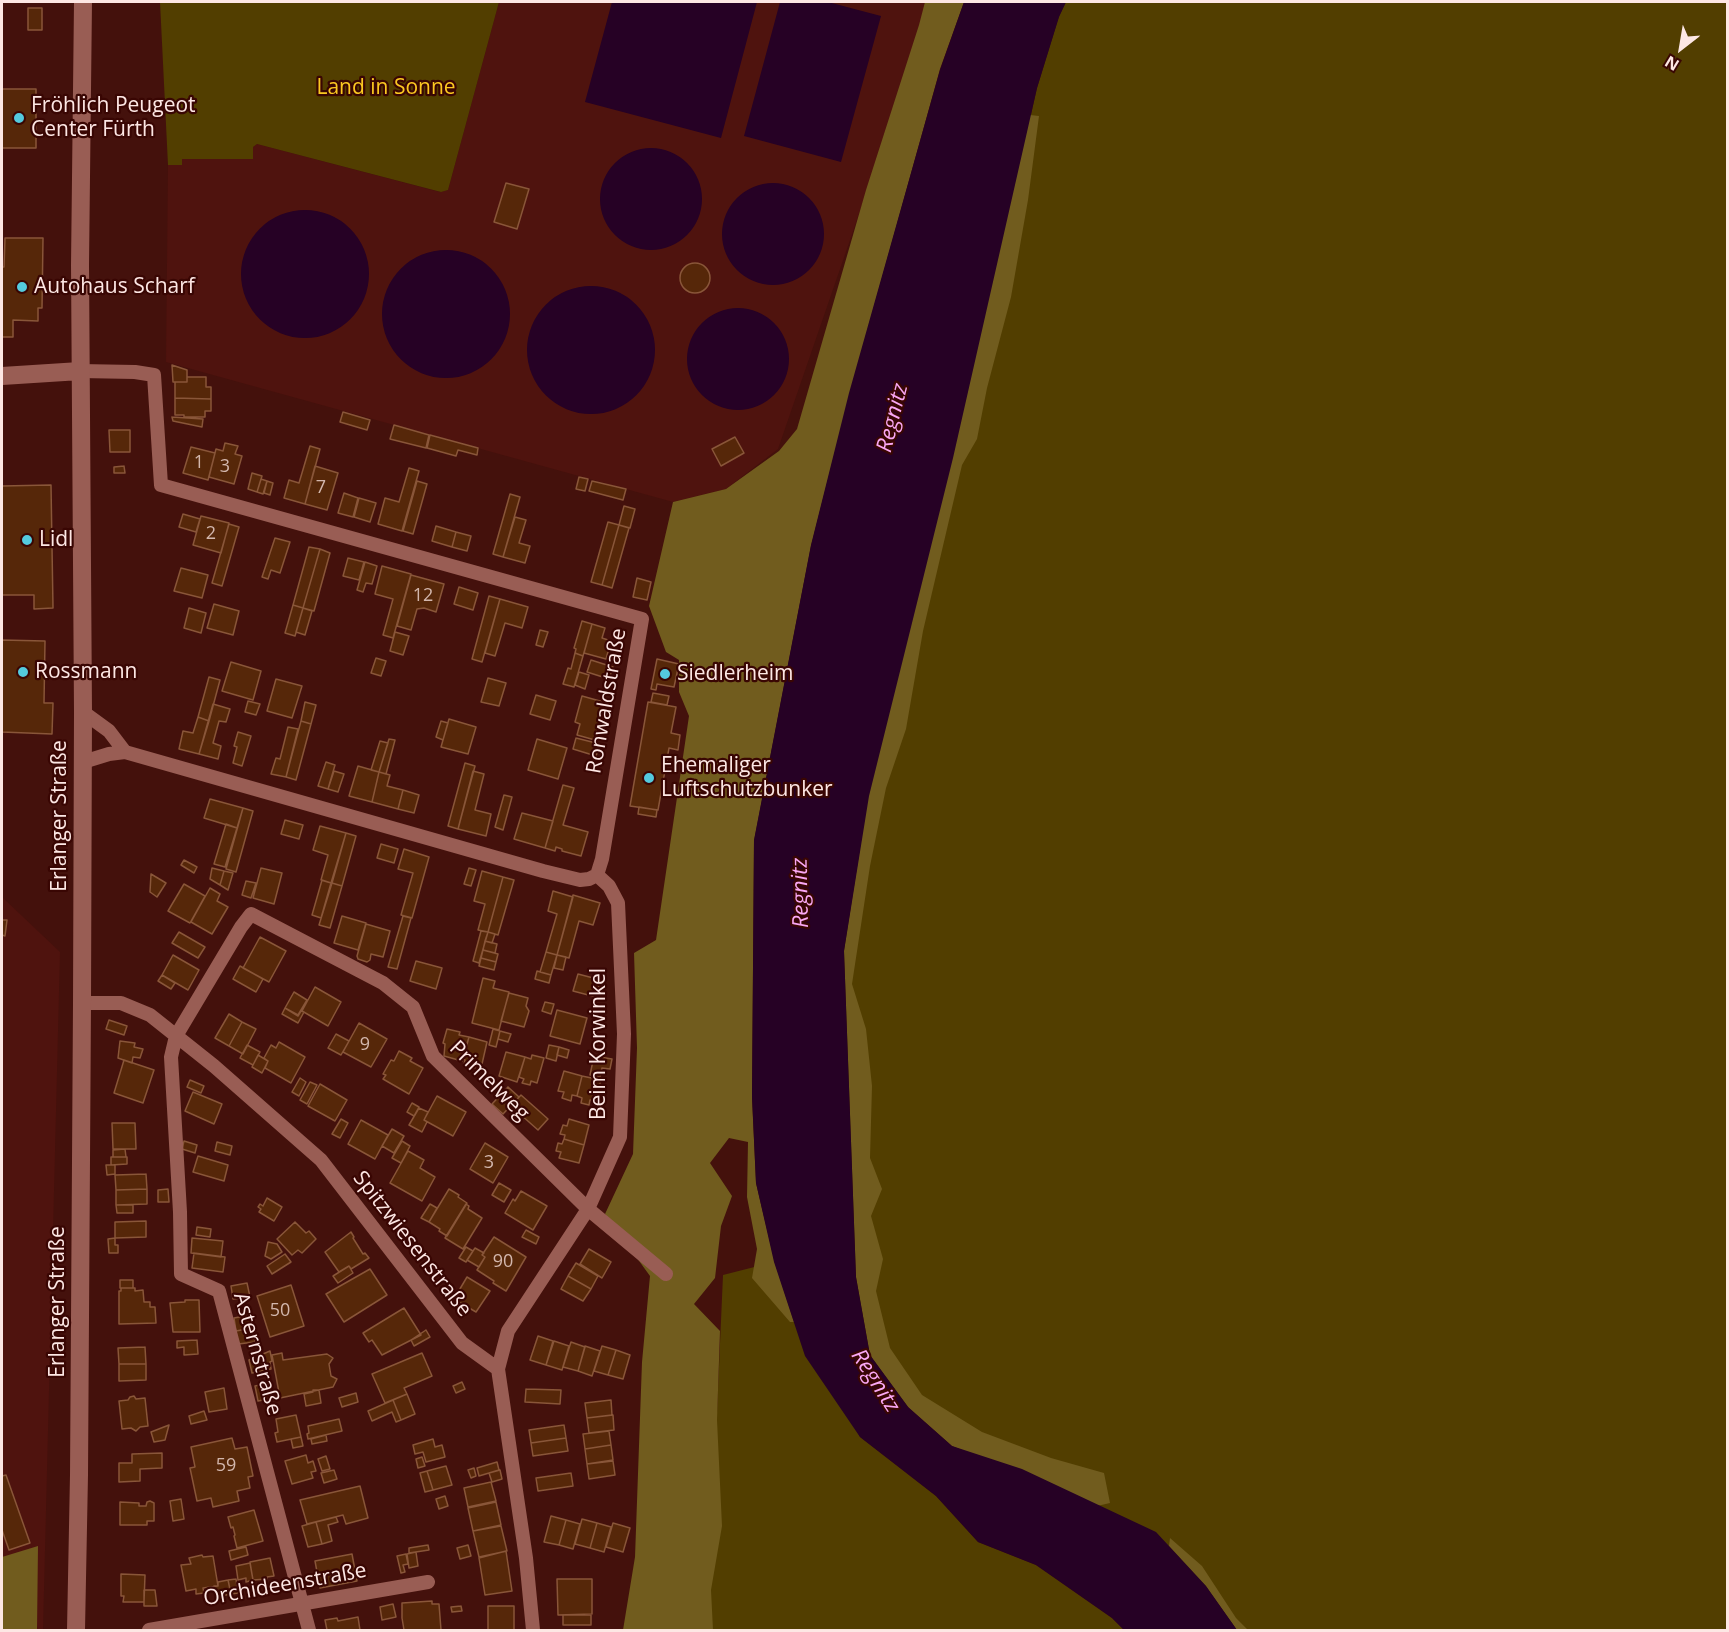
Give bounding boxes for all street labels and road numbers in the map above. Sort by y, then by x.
street label: Ronwaldstraße [582,626,632,776]
street label: Erlanger Straße [47,740,73,892]
street label: Beim Korwinkel [586,968,612,1120]
street label: Primelweg [444,1036,534,1126]
street label: Spitzwiesenstraße [347,1166,477,1322]
street label: Erlanger Straße [45,1226,71,1378]
street label: Asternstraße [227,1290,287,1418]
street label: Orchideenstraße [202,1558,368,1612]

